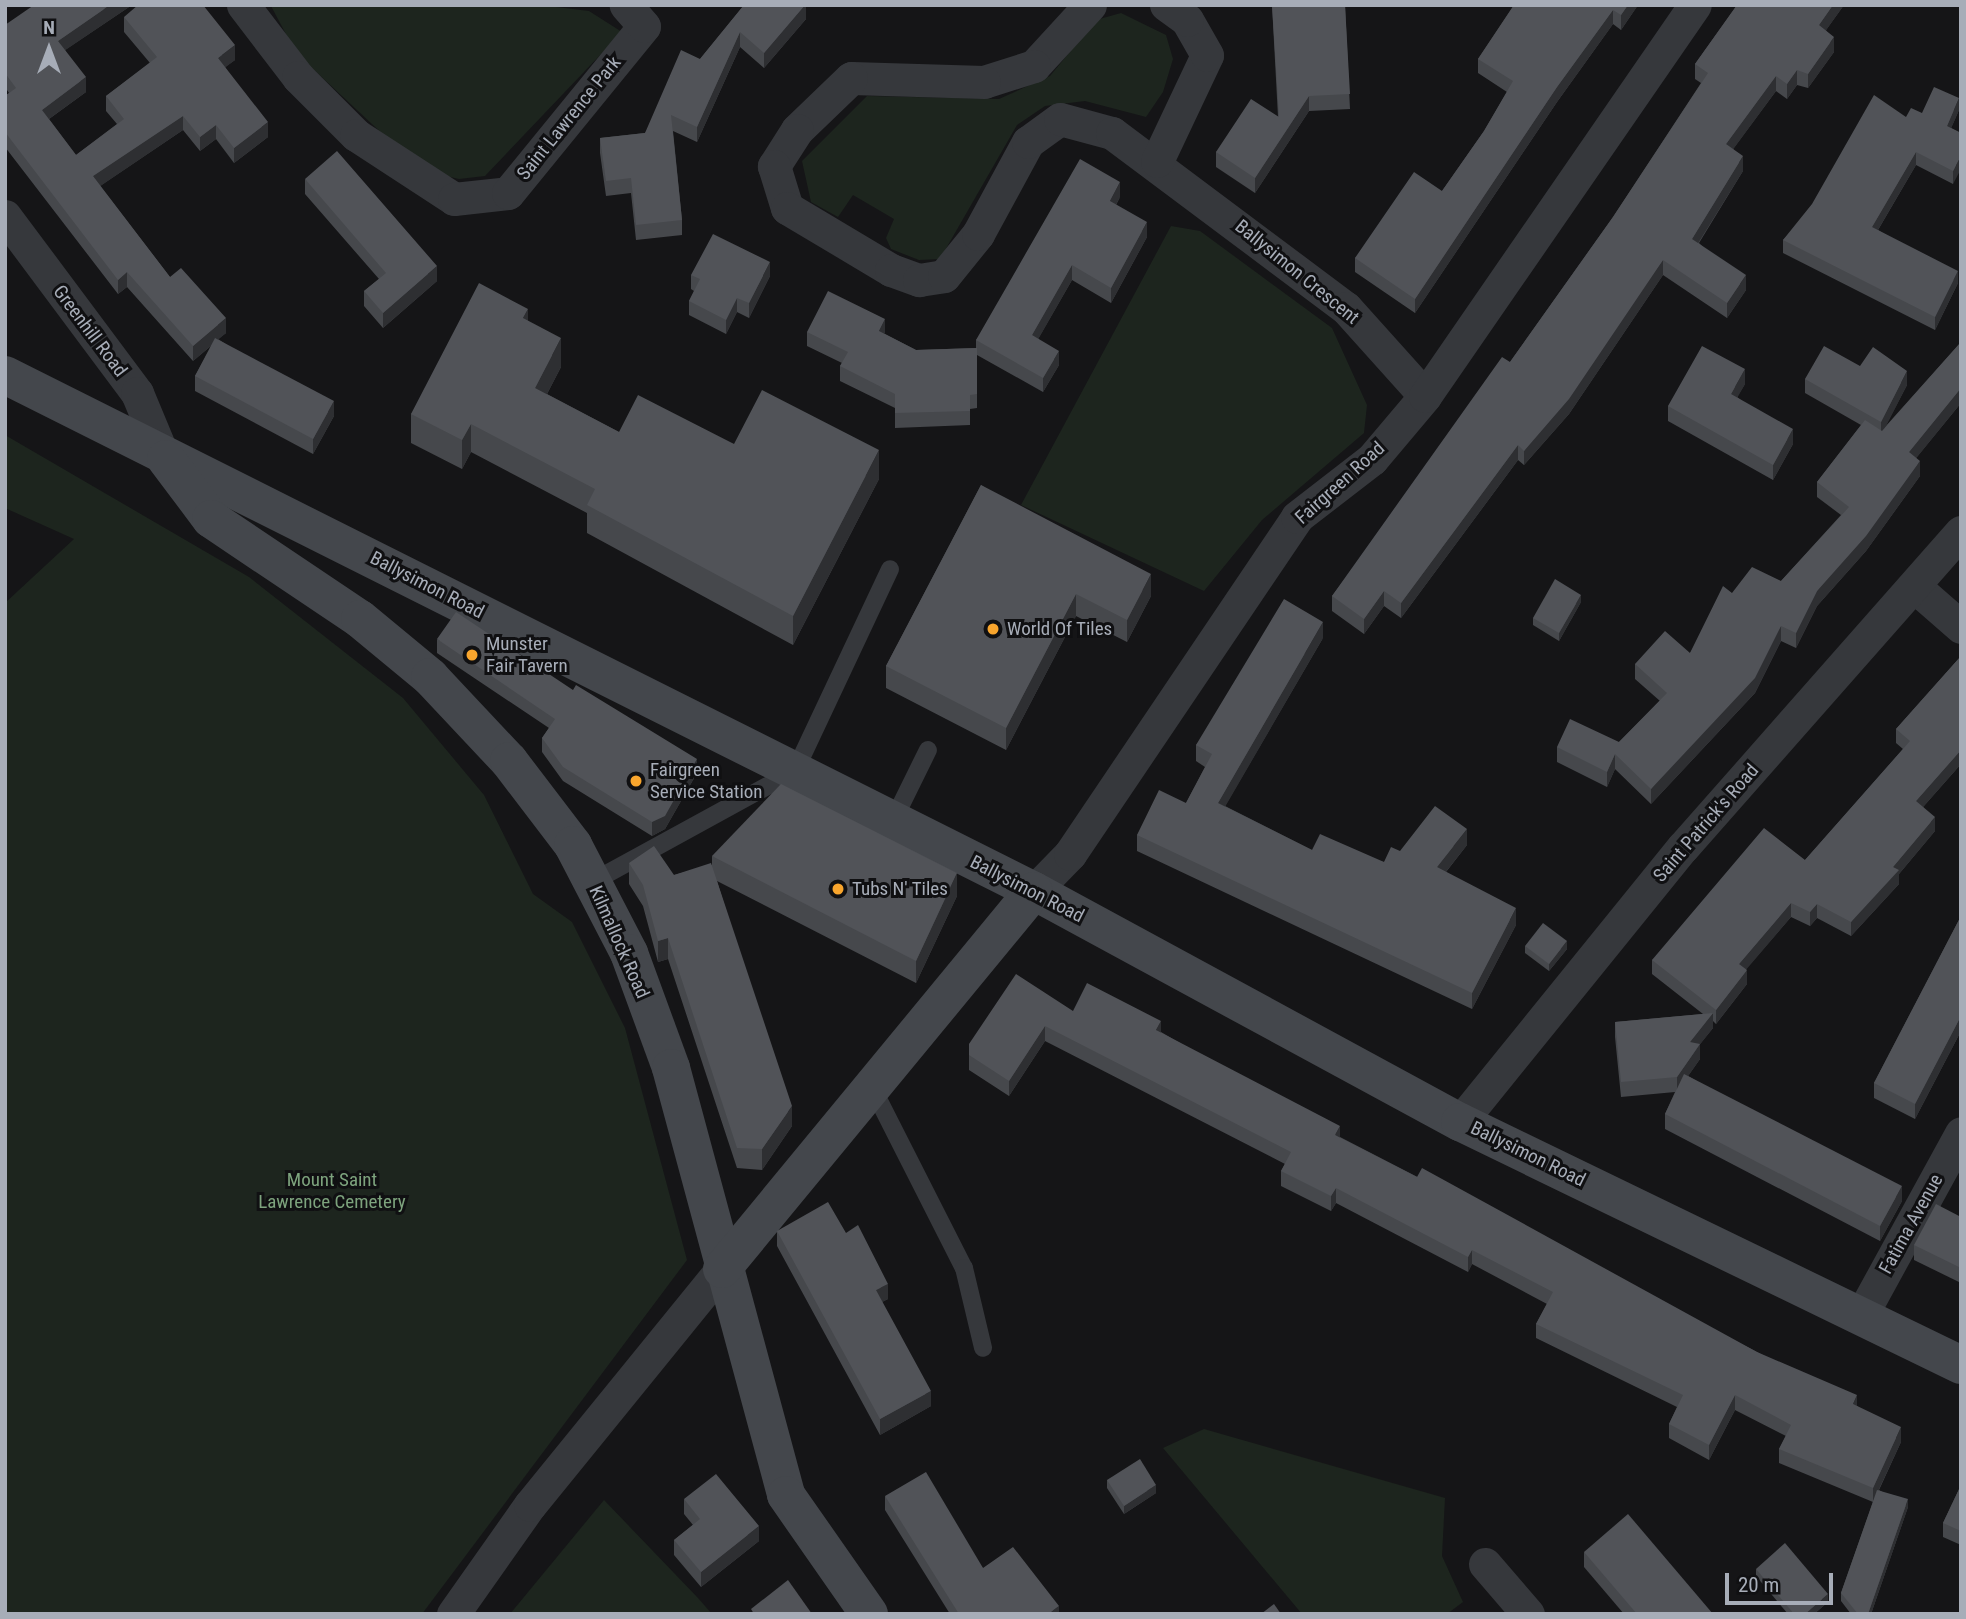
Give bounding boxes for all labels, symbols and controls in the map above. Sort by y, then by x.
north arrow [14,14,84,84]
text: N [43,16,55,39]
street label: Saint Lawrence Park [512,52,626,184]
street label: Ballysimon Crescent [1230,215,1364,329]
street label: Greenhill Road [48,281,132,381]
street label: Fairgreen Road [1291,437,1389,529]
street label: Ballysimon Road [366,547,488,623]
place label: World Of Tiles [1007,618,1113,640]
marker: World Of Tiles [985,621,1001,637]
place label: Munster Fair Tavern [486,633,568,677]
marker: Munster Fair Tavern [464,647,480,663]
place label: Fairgreen Service Station [650,759,763,803]
street label: Saint Patrick's Road [1649,759,1763,887]
marker: Fairgreen Service Station [628,773,644,789]
street label: Ballysimon Road [966,851,1088,927]
place label: Tubs N' Tiles [852,878,948,900]
marker: Tubs N' Tiles [830,881,846,897]
street label: Kilmallock Road [584,882,654,1002]
street label: Ballysimon Road [1467,1116,1589,1192]
park label: Mount Saint Lawrence Cemetery [258,1169,406,1213]
street label: Fatima Avenue [1874,1170,1948,1278]
scale bar [1728,1560,1836,1604]
text: 20 m [1738,1573,1779,1597]

